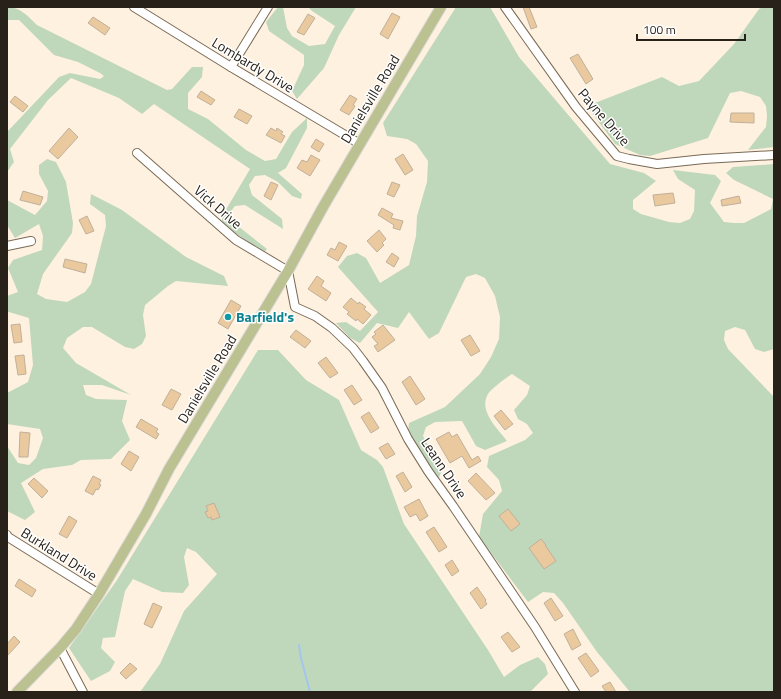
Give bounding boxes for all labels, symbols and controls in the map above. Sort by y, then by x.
scale bar [637,16,745,42]
text: 100 m [643,20,676,39]
street label: Lombardy Drive [208,32,298,97]
street label: Danielsville Road [335,50,404,147]
street label: Payne Drive [573,83,635,150]
street label: Vick Drive [190,180,247,233]
place label: Barfield's [236,306,294,327]
marker: Barfield's [223,312,233,322]
street label: Danielsville Road [172,330,241,427]
street label: Leann Drive [416,433,473,502]
street label: Burkland Drive [17,522,102,585]

